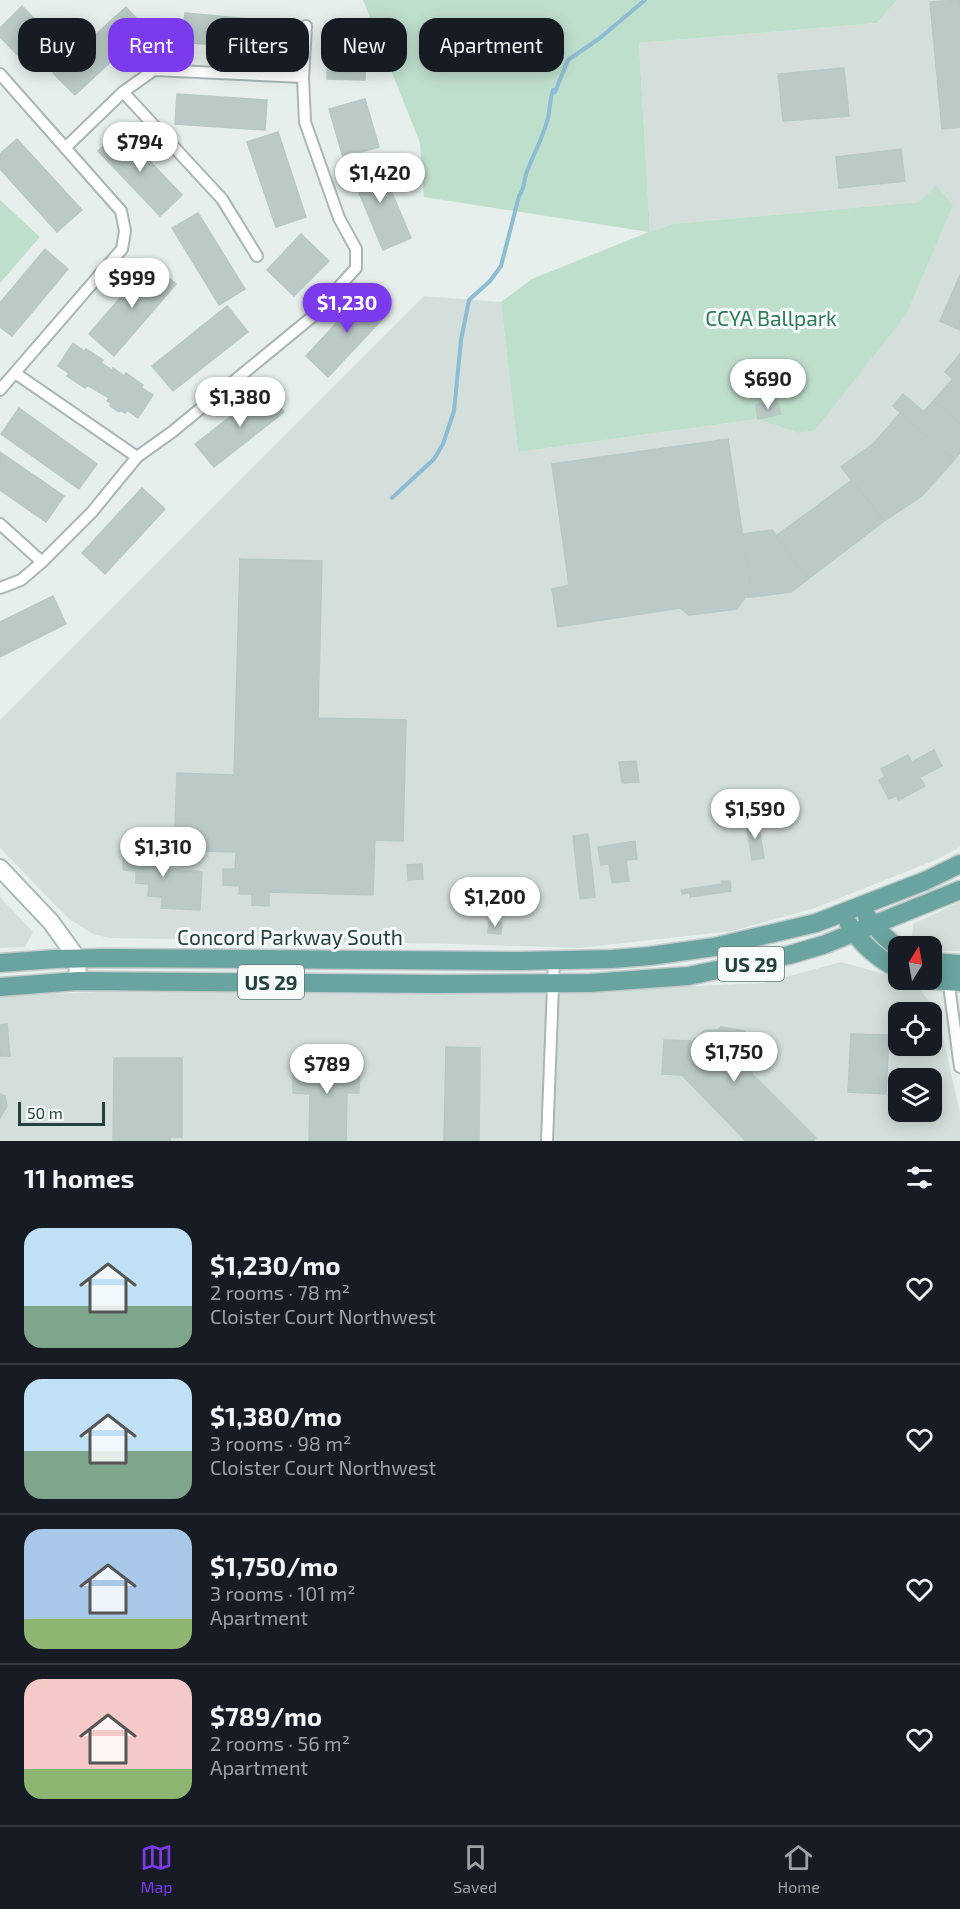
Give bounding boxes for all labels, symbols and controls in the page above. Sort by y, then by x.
chip: Buy [18,18,96,72]
chip: Rent [108,18,194,72]
chip: Filters [206,18,309,72]
chip: New [321,18,407,72]
chip: Apartment [419,18,564,72]
pin: $794 [104,122,176,173]
text: $794 [117,129,163,153]
pin: $1,420 [331,153,429,204]
text: $1,420 [349,160,411,184]
pin: $999 [96,258,168,309]
text: $999 [109,265,156,289]
pin: $1,230 [298,283,396,334]
text: $1,230 [317,290,377,314]
park label: CCYA Ballpark [705,305,837,330]
pin: $690 [732,359,804,410]
text: $690 [744,366,792,390]
pin: $1,380 [191,377,289,428]
text: $1,380 [209,384,271,408]
pin: $1,590 [706,789,804,840]
text: $1,590 [725,796,785,820]
pin: $1,310 [114,827,212,878]
text: $1,310 [134,834,192,858]
pin: $1,200 [446,877,544,928]
text: $1,200 [464,884,526,908]
street label: Concord Parkway South [177,924,403,949]
north arrow [888,936,942,990]
map controls [888,936,942,1122]
road number: US 29 [718,947,784,981]
road number: US 29 [238,965,304,999]
button: locate [888,1002,942,1056]
pin: $1,750 [685,1032,783,1083]
text: $1,750 [705,1039,763,1063]
pin: $789 [291,1044,363,1095]
text: $789 [304,1051,350,1075]
button: layers [888,1068,942,1122]
scale bar [18,1099,105,1126]
text: 50 m [27,1103,63,1122]
icon: filters [903,1161,936,1194]
text: 11 homes [24,1162,134,1193]
text: $1,230/mo [210,1249,341,1280]
icon: home [72,1252,144,1324]
icon: heart [903,1272,936,1305]
text: 2 rooms · 78 m² [210,1280,350,1304]
text: Cloister Court Northwest [210,1304,436,1328]
text: $1,380/mo [210,1400,342,1431]
icon: home [72,1403,144,1475]
icon: heart [903,1423,936,1456]
text: 3 rooms · 98 m² [210,1431,351,1455]
text: Cloister Court Northwest [210,1455,436,1479]
text: $1,750/mo [210,1550,338,1581]
icon: home [72,1553,144,1625]
icon: heart [903,1573,936,1606]
text: 3 rooms · 101 m² [210,1581,356,1605]
text: Apartment [210,1605,308,1629]
text: $789/mo [210,1700,322,1731]
icon: home [72,1703,144,1775]
icon: heart [903,1723,936,1756]
text: 2 rooms · 56 m² [210,1731,350,1755]
text: Apartment [210,1755,308,1779]
tab: Map [140,1841,173,1896]
tab: Saved [453,1841,497,1896]
tab: Home [777,1841,820,1896]

